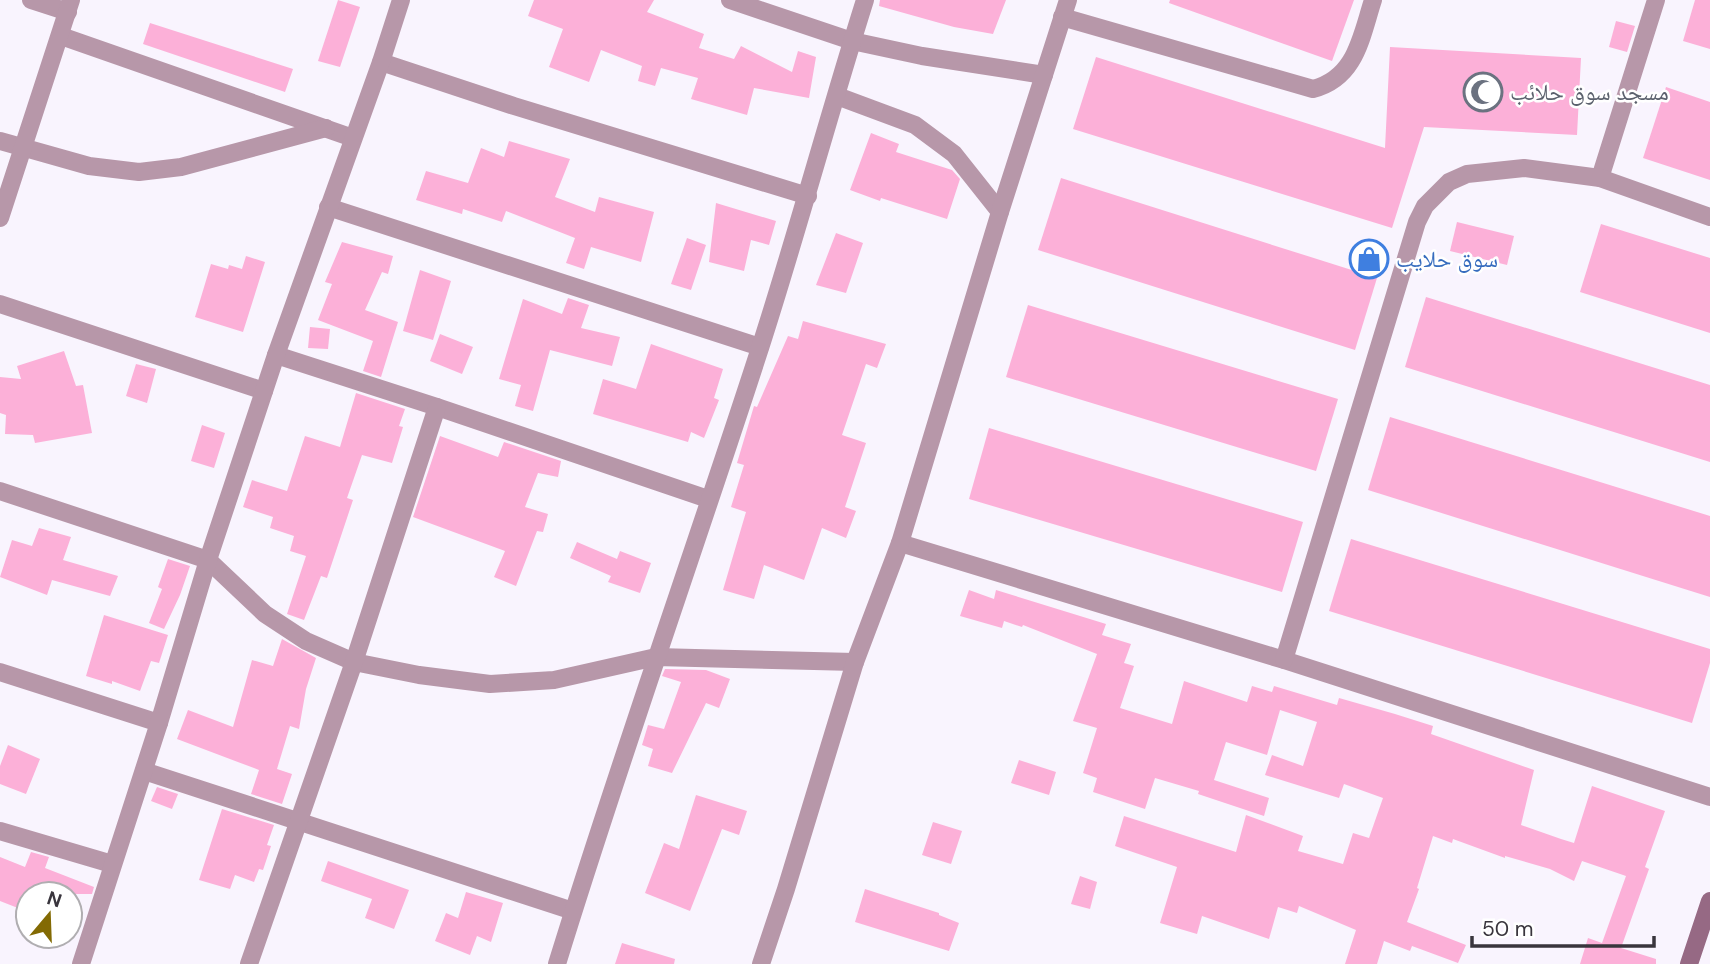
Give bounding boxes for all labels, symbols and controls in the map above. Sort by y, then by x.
mosque icon: مسجد سوق حلائب [1462,71,1504,113]
place label: مسجد سوق حلائب [1510,77,1669,107]
shop icon: سوق حلايب [1348,238,1390,280]
place label: سوق حلايب [1396,244,1498,274]
north arrow [14,880,84,950]
text: N [44,885,65,913]
scale bar [1472,904,1654,948]
text: 50 m [1482,915,1533,943]

